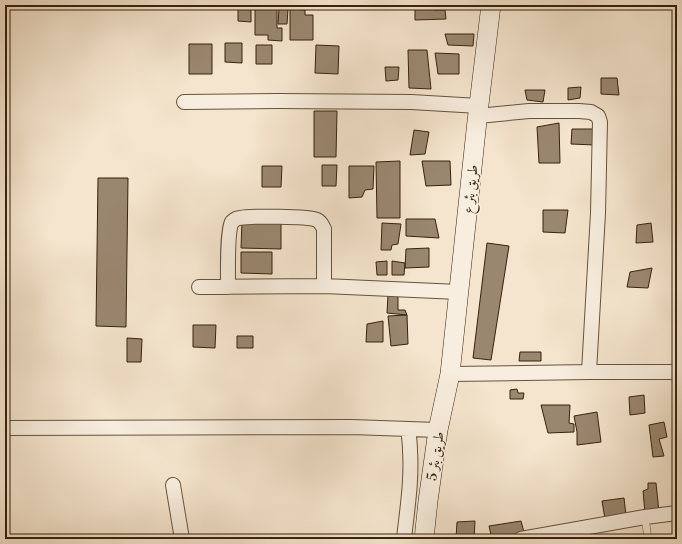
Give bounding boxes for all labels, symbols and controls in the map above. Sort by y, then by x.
street label: طريق بئر ع [459,164,485,215]
street label: طريق بئر 5 [423,430,449,482]

